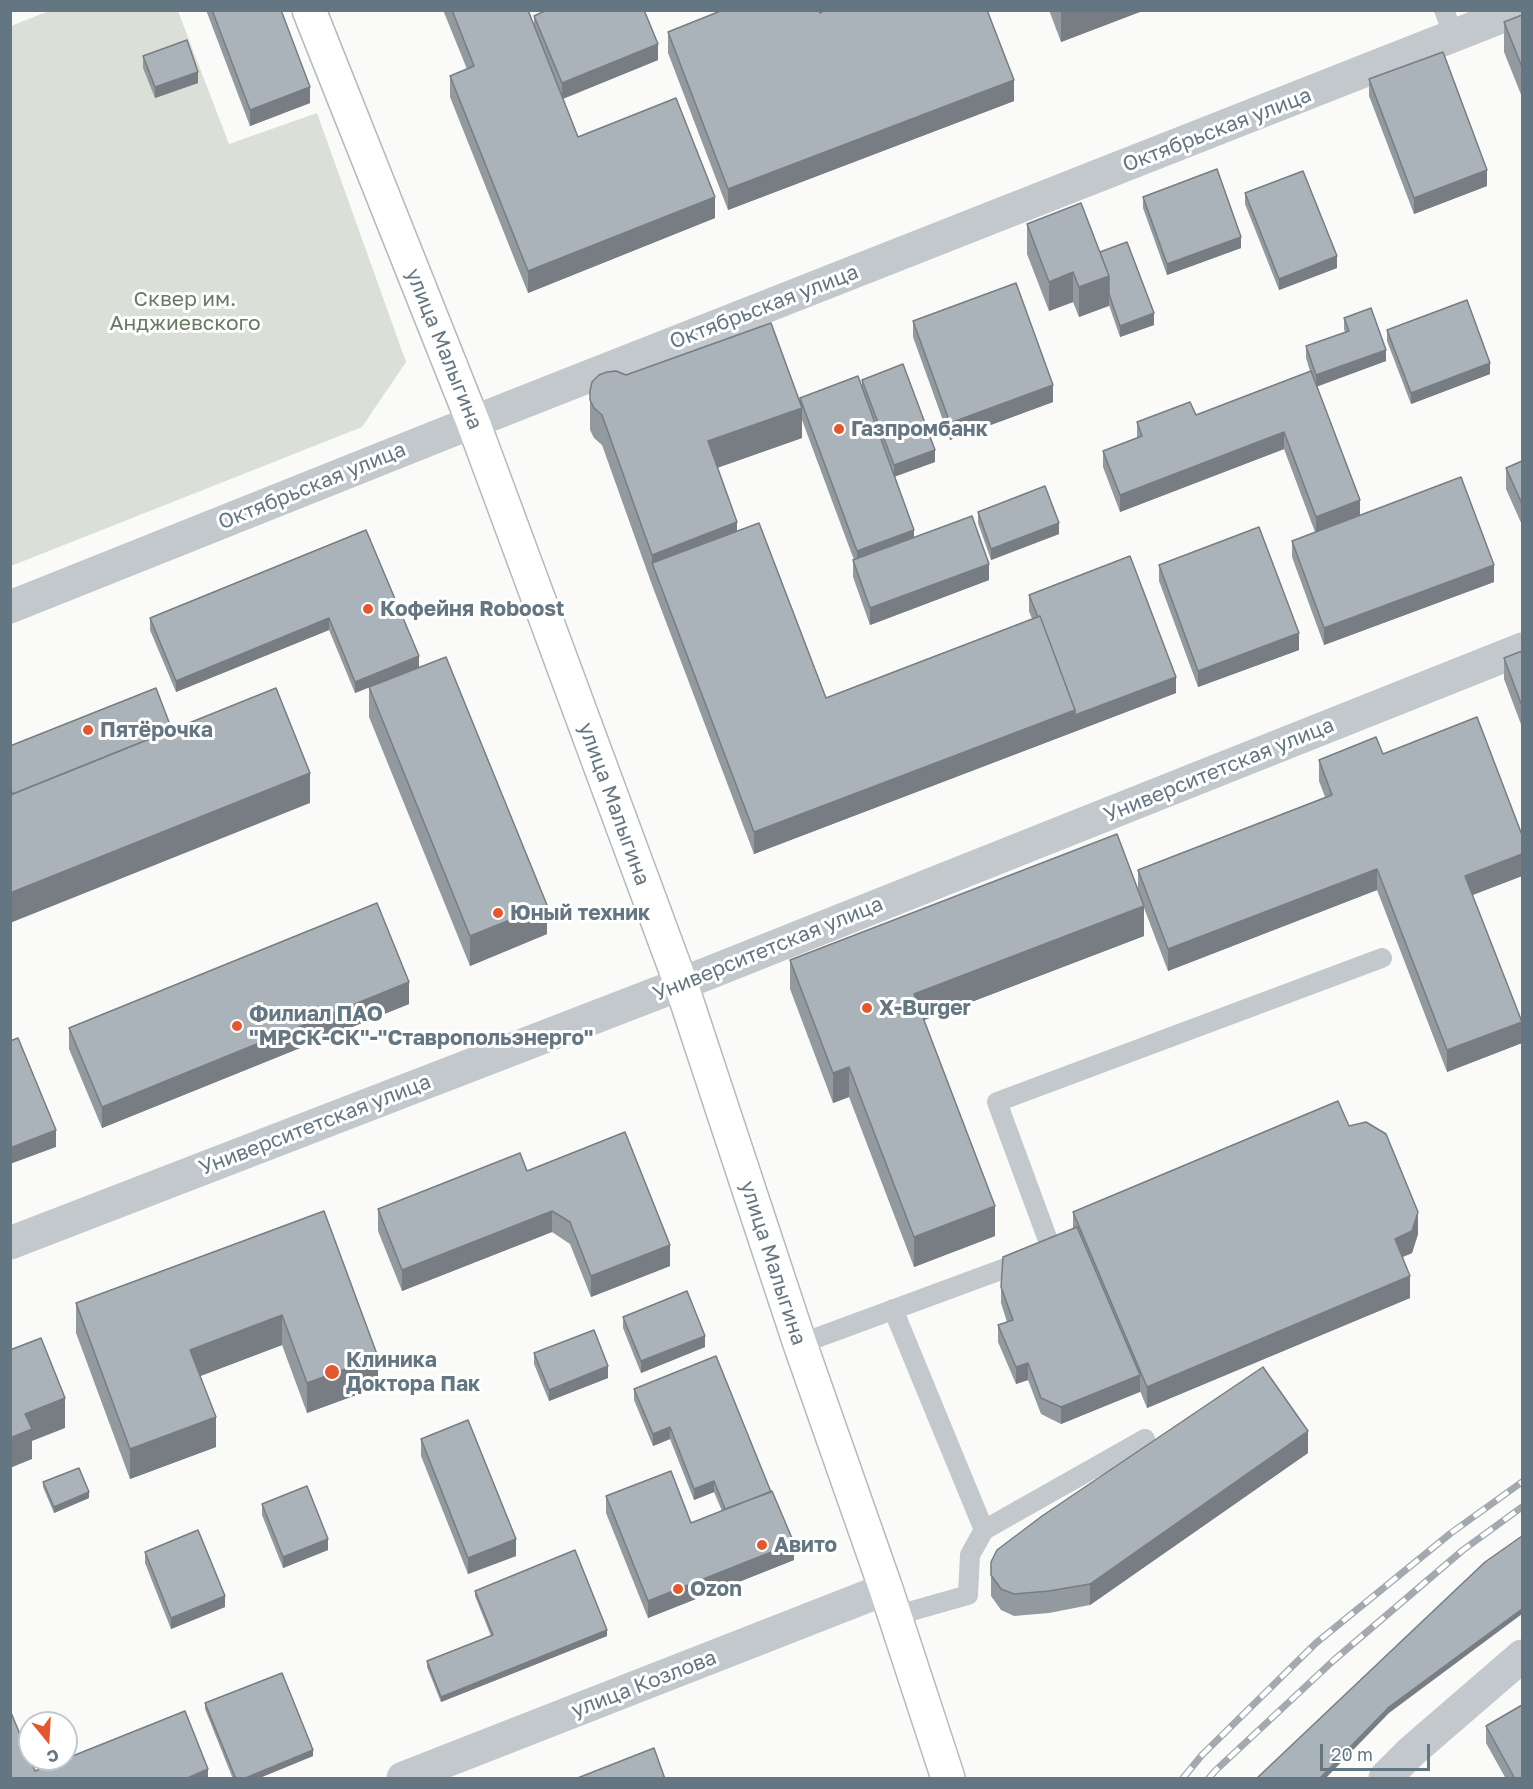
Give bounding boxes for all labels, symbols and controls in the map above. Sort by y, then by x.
street label: Октябрьская улица [1119,82,1315,178]
street label: Октябрьская улица [666,259,862,355]
street label: улица Малыгина [400,265,488,433]
park label: Сквер им. Анджиевского [109,286,261,336]
place label: Газпромбанк [851,416,988,442]
marker: Газпромбанк [832,422,846,436]
street label: Октябрьская улица [214,437,410,535]
place label: Кофейня Roboost [380,596,564,622]
marker: Кофейня Roboost [361,602,375,616]
street label: Университетская улица [1100,712,1338,828]
place label: Пятёрочка [100,717,213,743]
street label: улица Малыгина [573,719,655,889]
marker: Пятёрочка [81,723,95,737]
street label: Университетская улица [649,891,887,1007]
place label: Юный техник [510,900,650,926]
marker: Юный техник [491,906,505,920]
place label: X-Burger [879,995,971,1021]
place label: Филиал ПАО "МРСК-СК"-"Ставропольэнерго" [249,1001,594,1051]
marker: X-Burger [860,1001,874,1015]
marker: Филиал ПАО "МРСК-СК"-"Ставропольэнерго" [230,1019,244,1033]
street label: Университетская улица [196,1069,434,1181]
street label: улица Малыгина [735,1178,811,1348]
place label: Клиника Доктора Пак [346,1347,480,1397]
marker: Клиника Доктора Пак [323,1363,341,1381]
place label: Авито [774,1532,837,1558]
marker: Авито [755,1538,769,1552]
place label: Ozon [690,1576,742,1602]
marker: Ozon [671,1582,685,1596]
street label: улица Козлова [568,1645,720,1723]
north arrow [18,1711,78,1771]
scale bar [1323,1732,1432,1770]
text: 20 m [1331,1743,1373,1765]
text: С [44,1745,61,1767]

